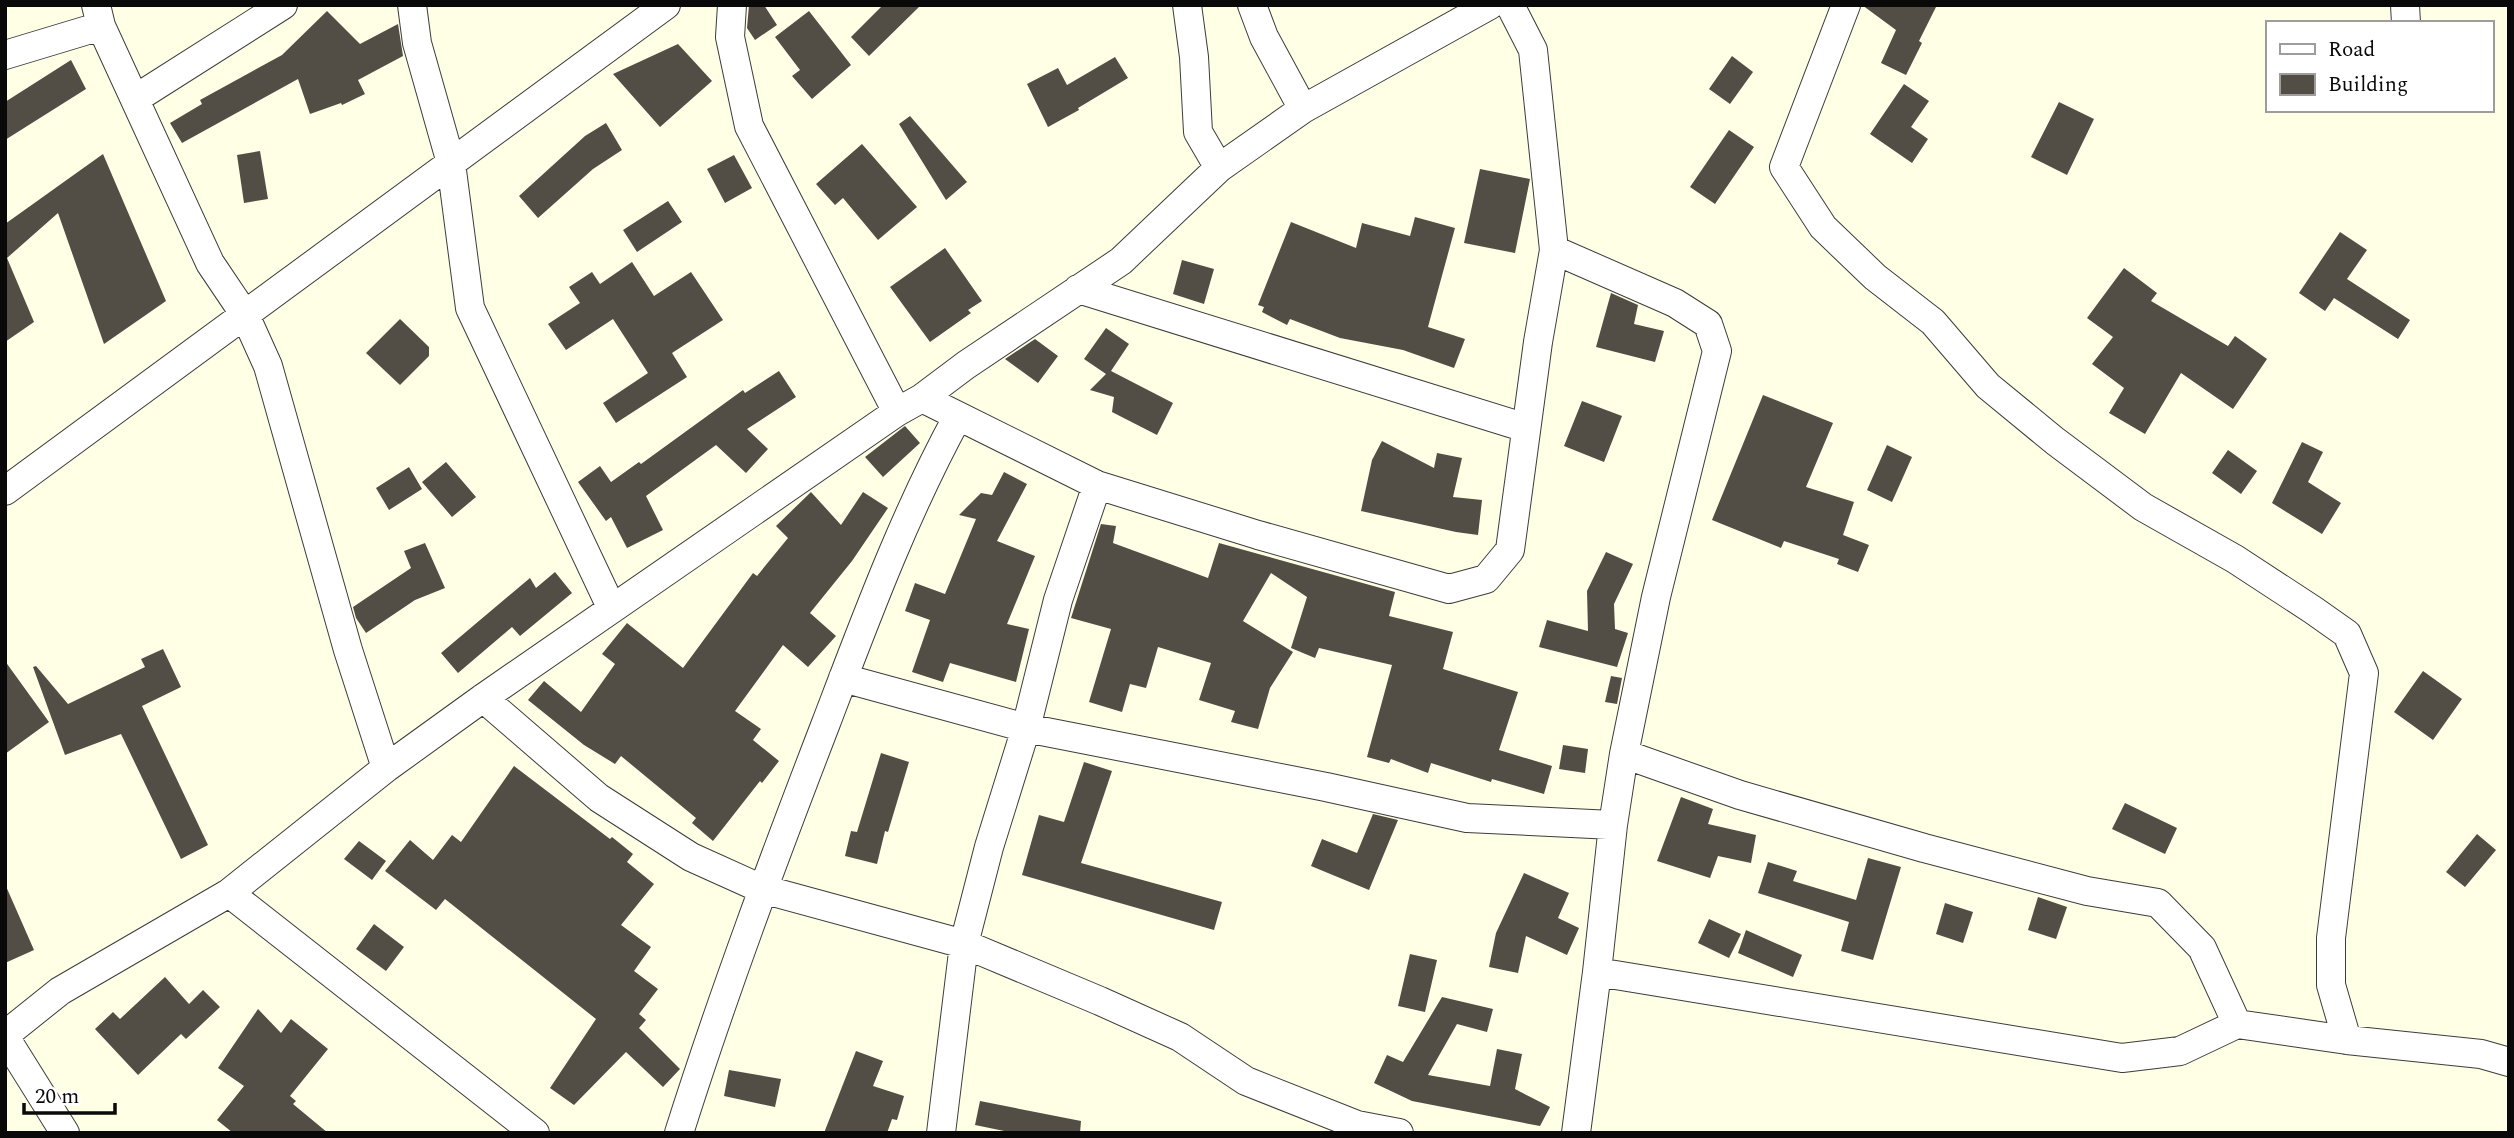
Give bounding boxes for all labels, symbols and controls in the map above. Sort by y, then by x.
legend [2266,21,2493,112]
text: Road [2328,34,2375,66]
text: Building [2328,69,2408,101]
scale bar [24,1072,116,1116]
text: 20 m [35,1081,79,1113]

